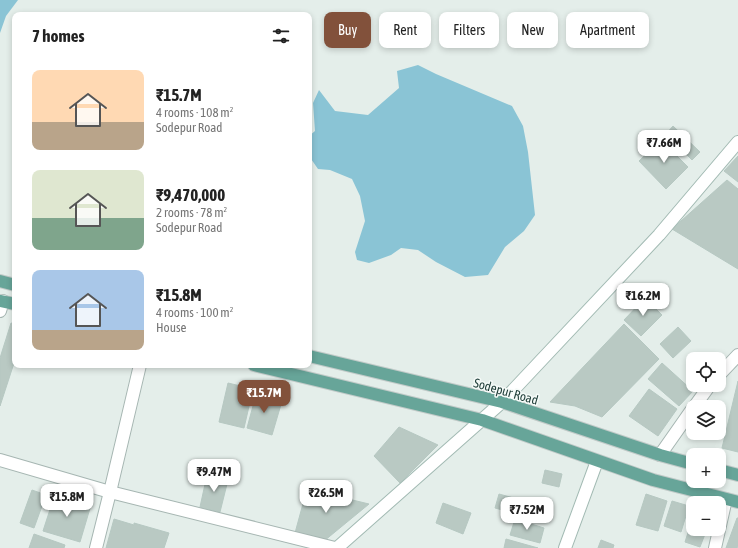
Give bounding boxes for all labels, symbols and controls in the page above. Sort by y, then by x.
chip: Buy [324,12,371,48]
chip: Rent [379,12,431,48]
chip: Filters [439,12,499,48]
chip: New [507,12,558,48]
chip: Apartment [566,12,649,48]
icon: filters [270,25,292,47]
text: 7 homes [32,26,85,46]
text: ₹15.7M [156,85,202,105]
icon: home [64,86,112,134]
text: 4 rooms · 108 m² [156,105,233,120]
text: Sodepur Road [156,120,223,135]
pin: ₹7.66M [631,130,697,164]
text: ₹7.66M [647,135,681,150]
text: ₹9,470,000 [156,185,225,205]
icon: home [64,186,112,234]
text: 2 rooms · 78 m² [156,205,227,220]
text: Sodepur Road [156,220,223,235]
pin: ₹16.2M [610,283,676,317]
text: ₹15.8M [156,285,202,305]
icon: home [64,286,112,334]
text: ₹16.2M [626,288,660,303]
text: 4 rooms · 100 m² [156,305,233,320]
text: House [156,320,186,335]
map controls [686,352,726,536]
button: locate [686,352,726,392]
street label: Sodepur Road [472,375,540,408]
pin: ₹15.7M [231,380,297,414]
text: ₹15.7M [247,385,281,400]
button: layers [686,400,726,440]
button: + [686,448,726,488]
pin: ₹9.47M [181,459,247,493]
text: ₹9.47M [197,464,231,479]
pin: ₹26.5M [293,480,359,514]
pin: ₹15.8M [34,484,100,518]
text: ₹26.5M [309,485,343,500]
text: ₹15.8M [50,489,84,504]
button: − [686,496,726,536]
pin: ₹7.52M [494,497,560,531]
text: ₹7.52M [510,502,544,517]

